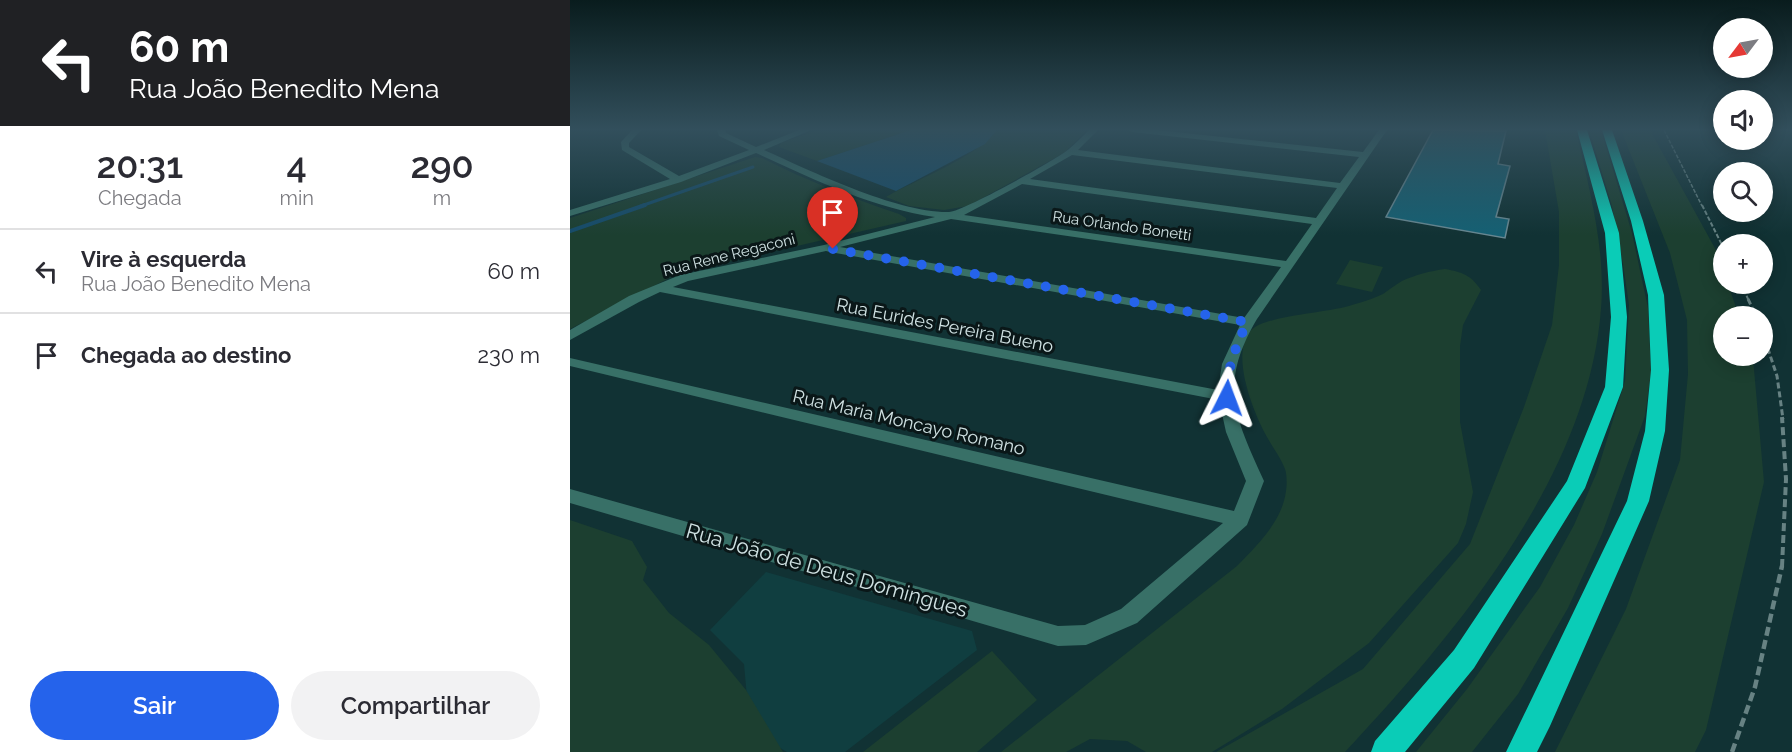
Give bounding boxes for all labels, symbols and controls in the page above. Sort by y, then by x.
north arrow [1713,18,1773,78]
map controls [1713,18,1773,366]
text: 60 m [129,23,229,72]
icon: left [30,24,108,102]
text: Rua João Benedito Mena [129,73,439,104]
button: sound [1713,90,1773,150]
text: 20:31 [96,144,183,186]
text: 4 [287,144,307,186]
text: 290 [410,144,474,186]
button: search [1713,162,1773,222]
text: Chegada [98,186,182,210]
text: min [280,186,314,210]
text: m [433,186,451,210]
pin [807,187,858,249]
icon: arrive [816,196,849,229]
street label: Rua Orlando Bonetti [1051,207,1193,245]
street label: Rua Rene Regaconi [661,230,797,280]
button: + [1713,234,1773,294]
text: Vire à esquerda [81,246,246,272]
icon: left [30,255,63,288]
text: 60 m [487,258,540,284]
text: Rua João Benedito Mena [81,272,311,296]
street label: Rua Eurides Pereira Bueno [835,294,1056,356]
button: − [1713,306,1773,366]
icon: arrive [30,339,63,372]
text: Chegada ao destino [81,342,291,368]
text: 230 m [477,342,540,368]
position arrow [1195,366,1259,430]
street label: Rua Maria Moncayo Romano [791,385,1027,459]
street label: Rua João de Deus Domingues [683,518,971,622]
button: Sair [30,671,279,740]
button: Compartilhar [291,671,540,740]

